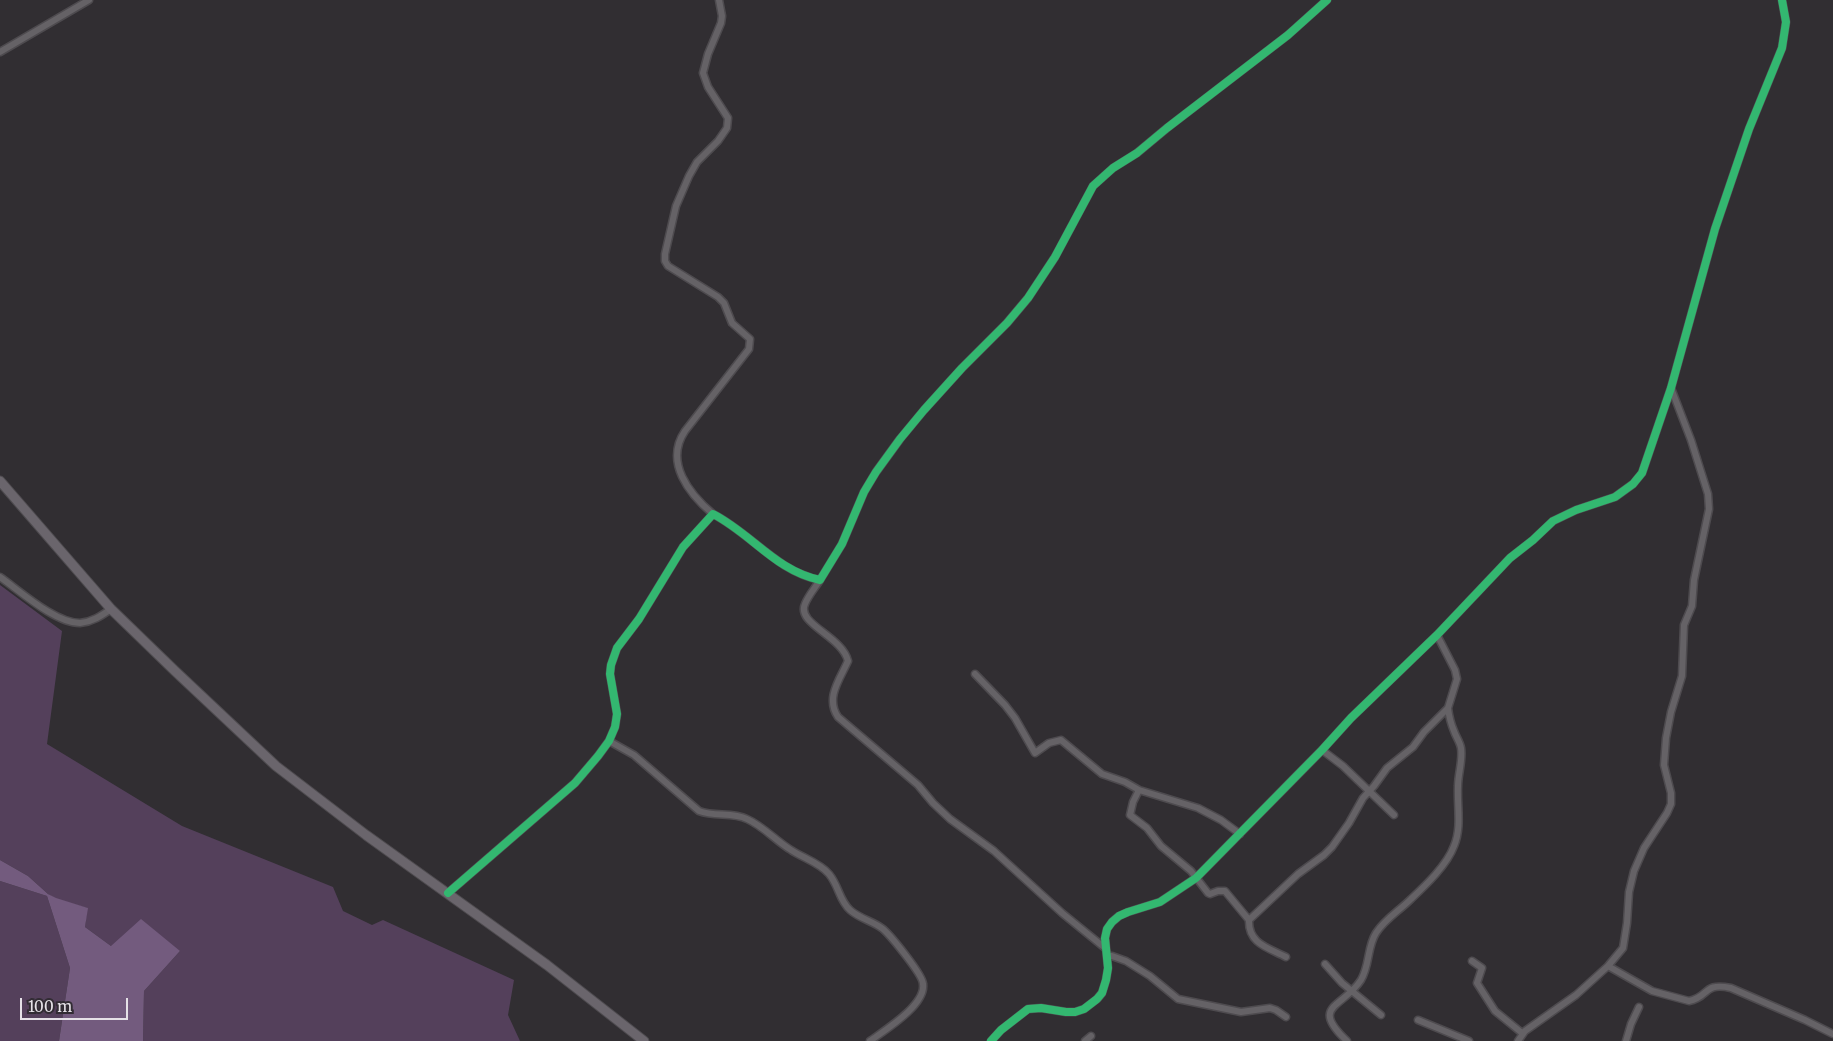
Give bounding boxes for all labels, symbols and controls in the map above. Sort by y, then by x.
scale bar [22,988,130,1020]
text: 100 m [28,997,72,1016]

